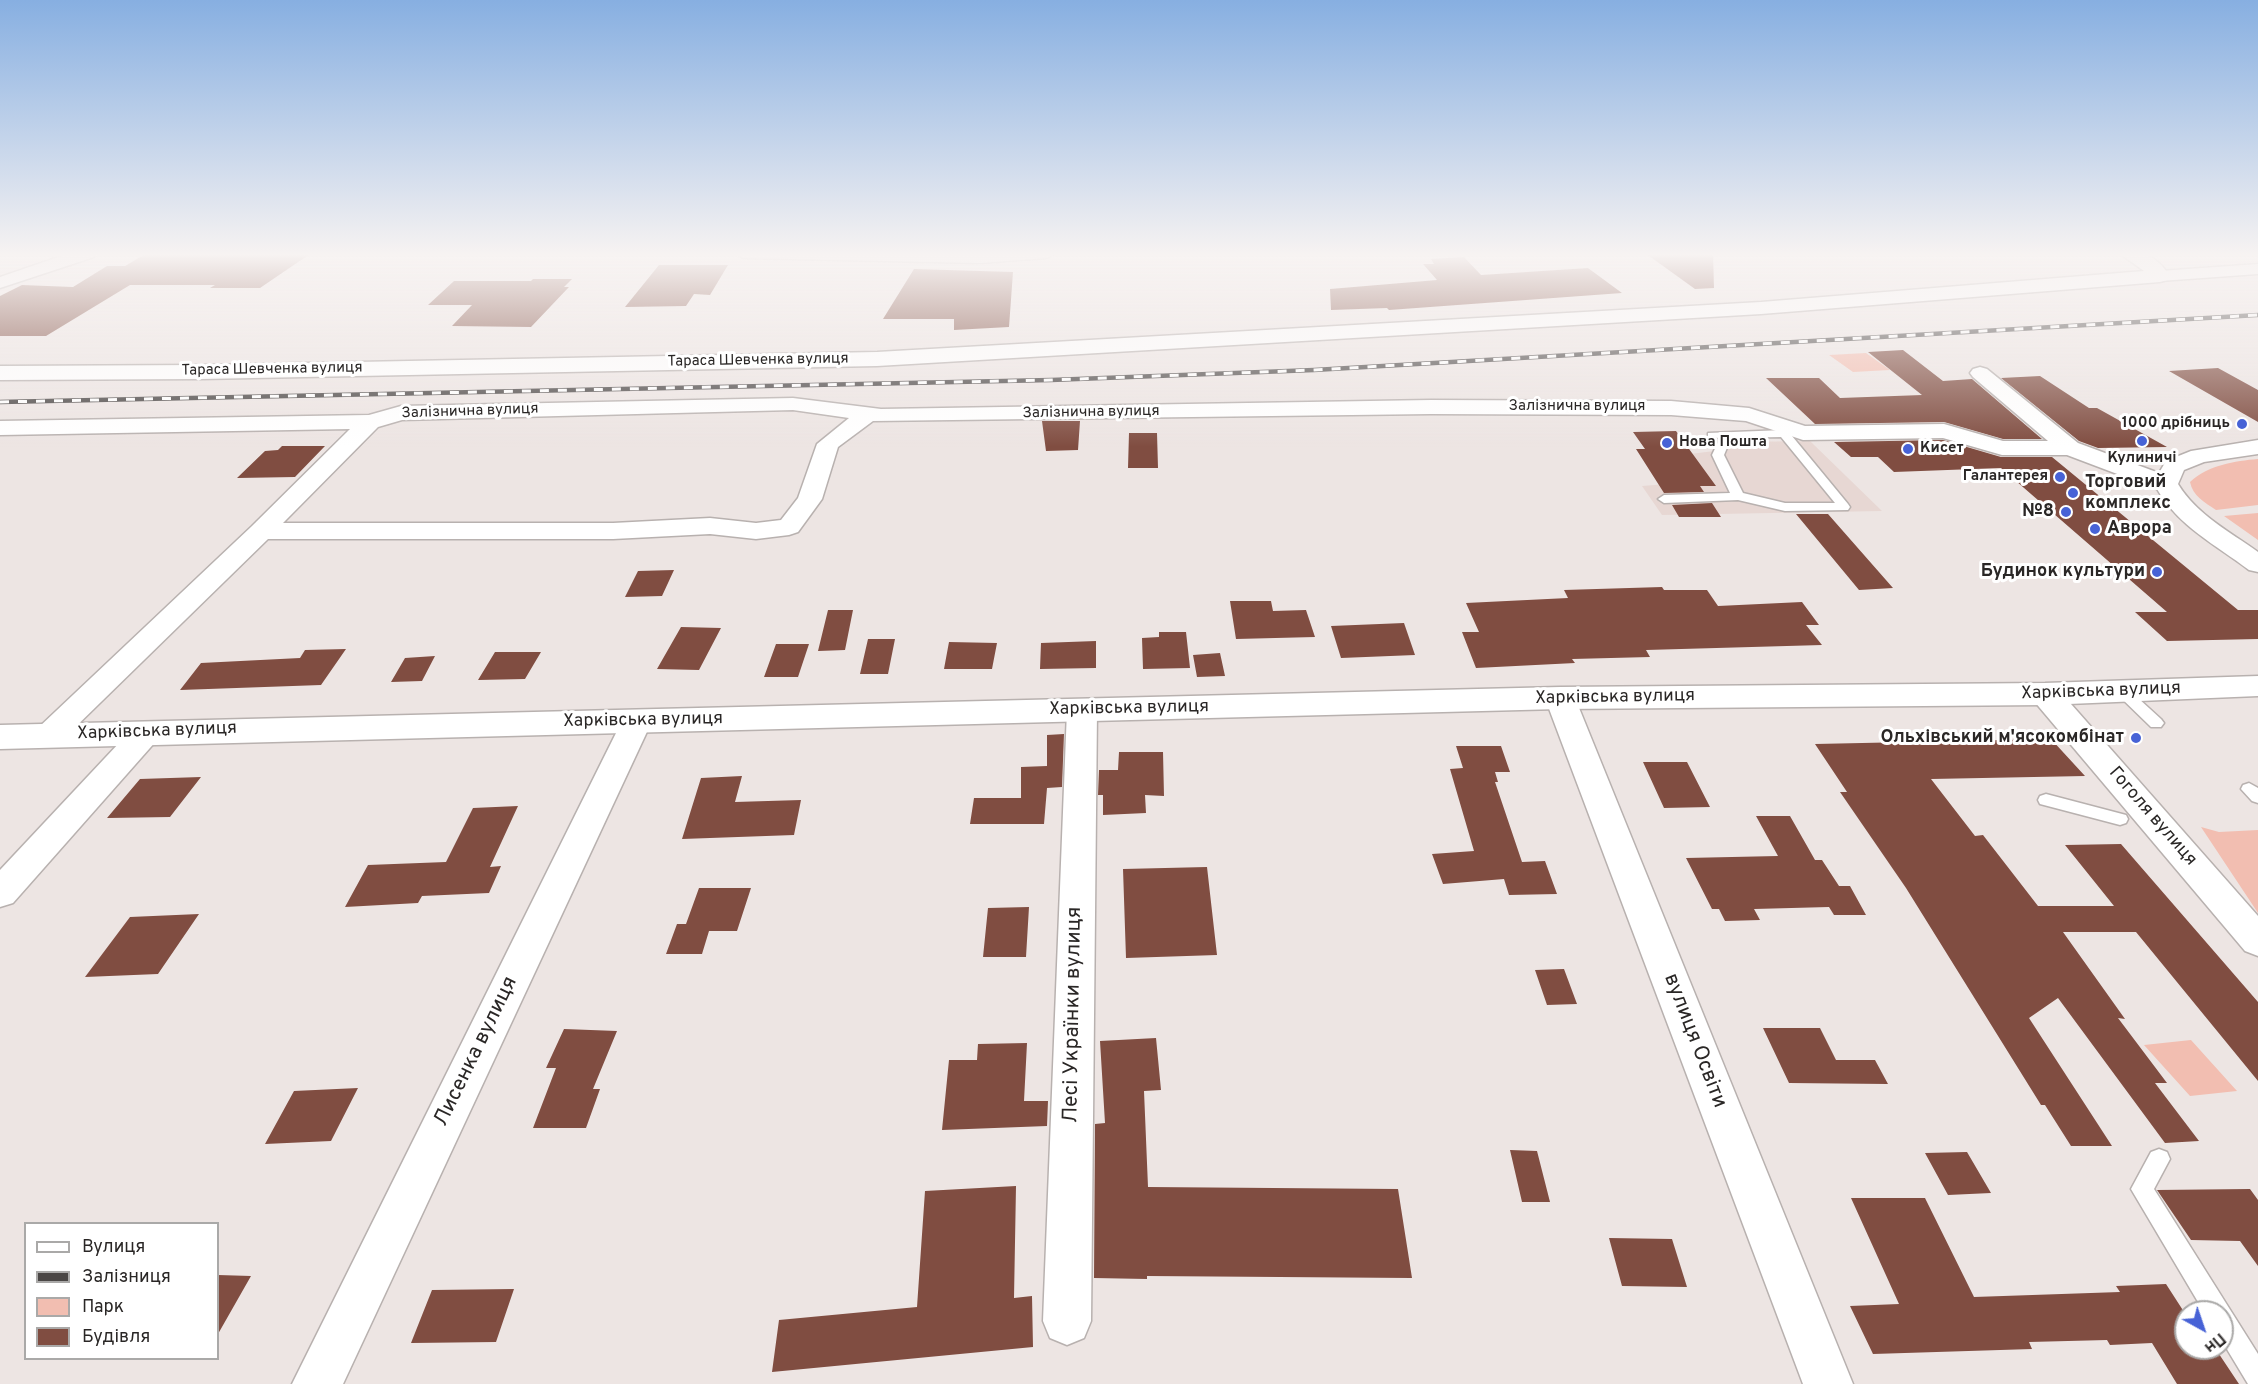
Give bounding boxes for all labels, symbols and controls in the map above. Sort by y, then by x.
street label: Тараса Шевченка вулиця [667,350,849,372]
street label: Тараса Шевченка вулиця [181,359,363,381]
street label: Залізнична вулиця [1508,398,1646,416]
street label: Залізнична вулиця [401,401,539,423]
street label: Залізнична вулиця [1022,403,1160,423]
place label: 1000 дрібниць [2122,415,2230,433]
marker: 1000 дрібниць [2235,417,2249,431]
place label: Нова Пошта [1679,434,1767,452]
marker: Кулиничі [2135,434,2149,448]
marker: Нова Пошта [1660,436,1674,450]
place label: Кисет [1920,440,1964,458]
marker: Кисет [1901,442,1915,456]
place label: Кулиничі [2107,450,2177,468]
place label: Галантерея [1963,468,2048,486]
marker: Галантерея [2053,470,2067,484]
place label: Торговий комплекс [2085,472,2171,514]
marker: Торговий комплекс [2066,486,2080,500]
place label: №8 [2022,501,2054,523]
marker: №8 [2059,505,2073,519]
place label: Аврора [2107,518,2172,540]
marker: Аврора [2088,522,2102,536]
place label: Будинок культури [1981,561,2145,583]
marker: Будинок культури [2150,565,2164,579]
street label: Харківська вулиця [2021,678,2181,706]
street label: Харківська вулиця [1535,686,1695,710]
street label: Харківська вулиця [1049,697,1209,721]
street label: Харківська вулиця [563,709,723,733]
street label: Харківська вулиця [77,718,237,746]
place label: Ольхівський м'ясокомбінат [1880,727,2124,749]
marker: Ольхівський м'ясокомбінат [2129,731,2143,745]
street label: Гоголя вулиця [2103,763,2201,871]
street label: Лесі Українки вулиця [1060,907,1088,1123]
street label: вулиця Освіти [1657,970,1731,1112]
street label: Лисенка вулиця [430,973,524,1131]
legend [24,1222,219,1360]
text: Вулиця [82,1236,145,1259]
text: Залізниця [82,1266,171,1289]
text: Парк [82,1296,124,1319]
north arrow [2174,1300,2234,1360]
text: Будівля [82,1326,150,1349]
text: Пн [2200,1328,2229,1357]

